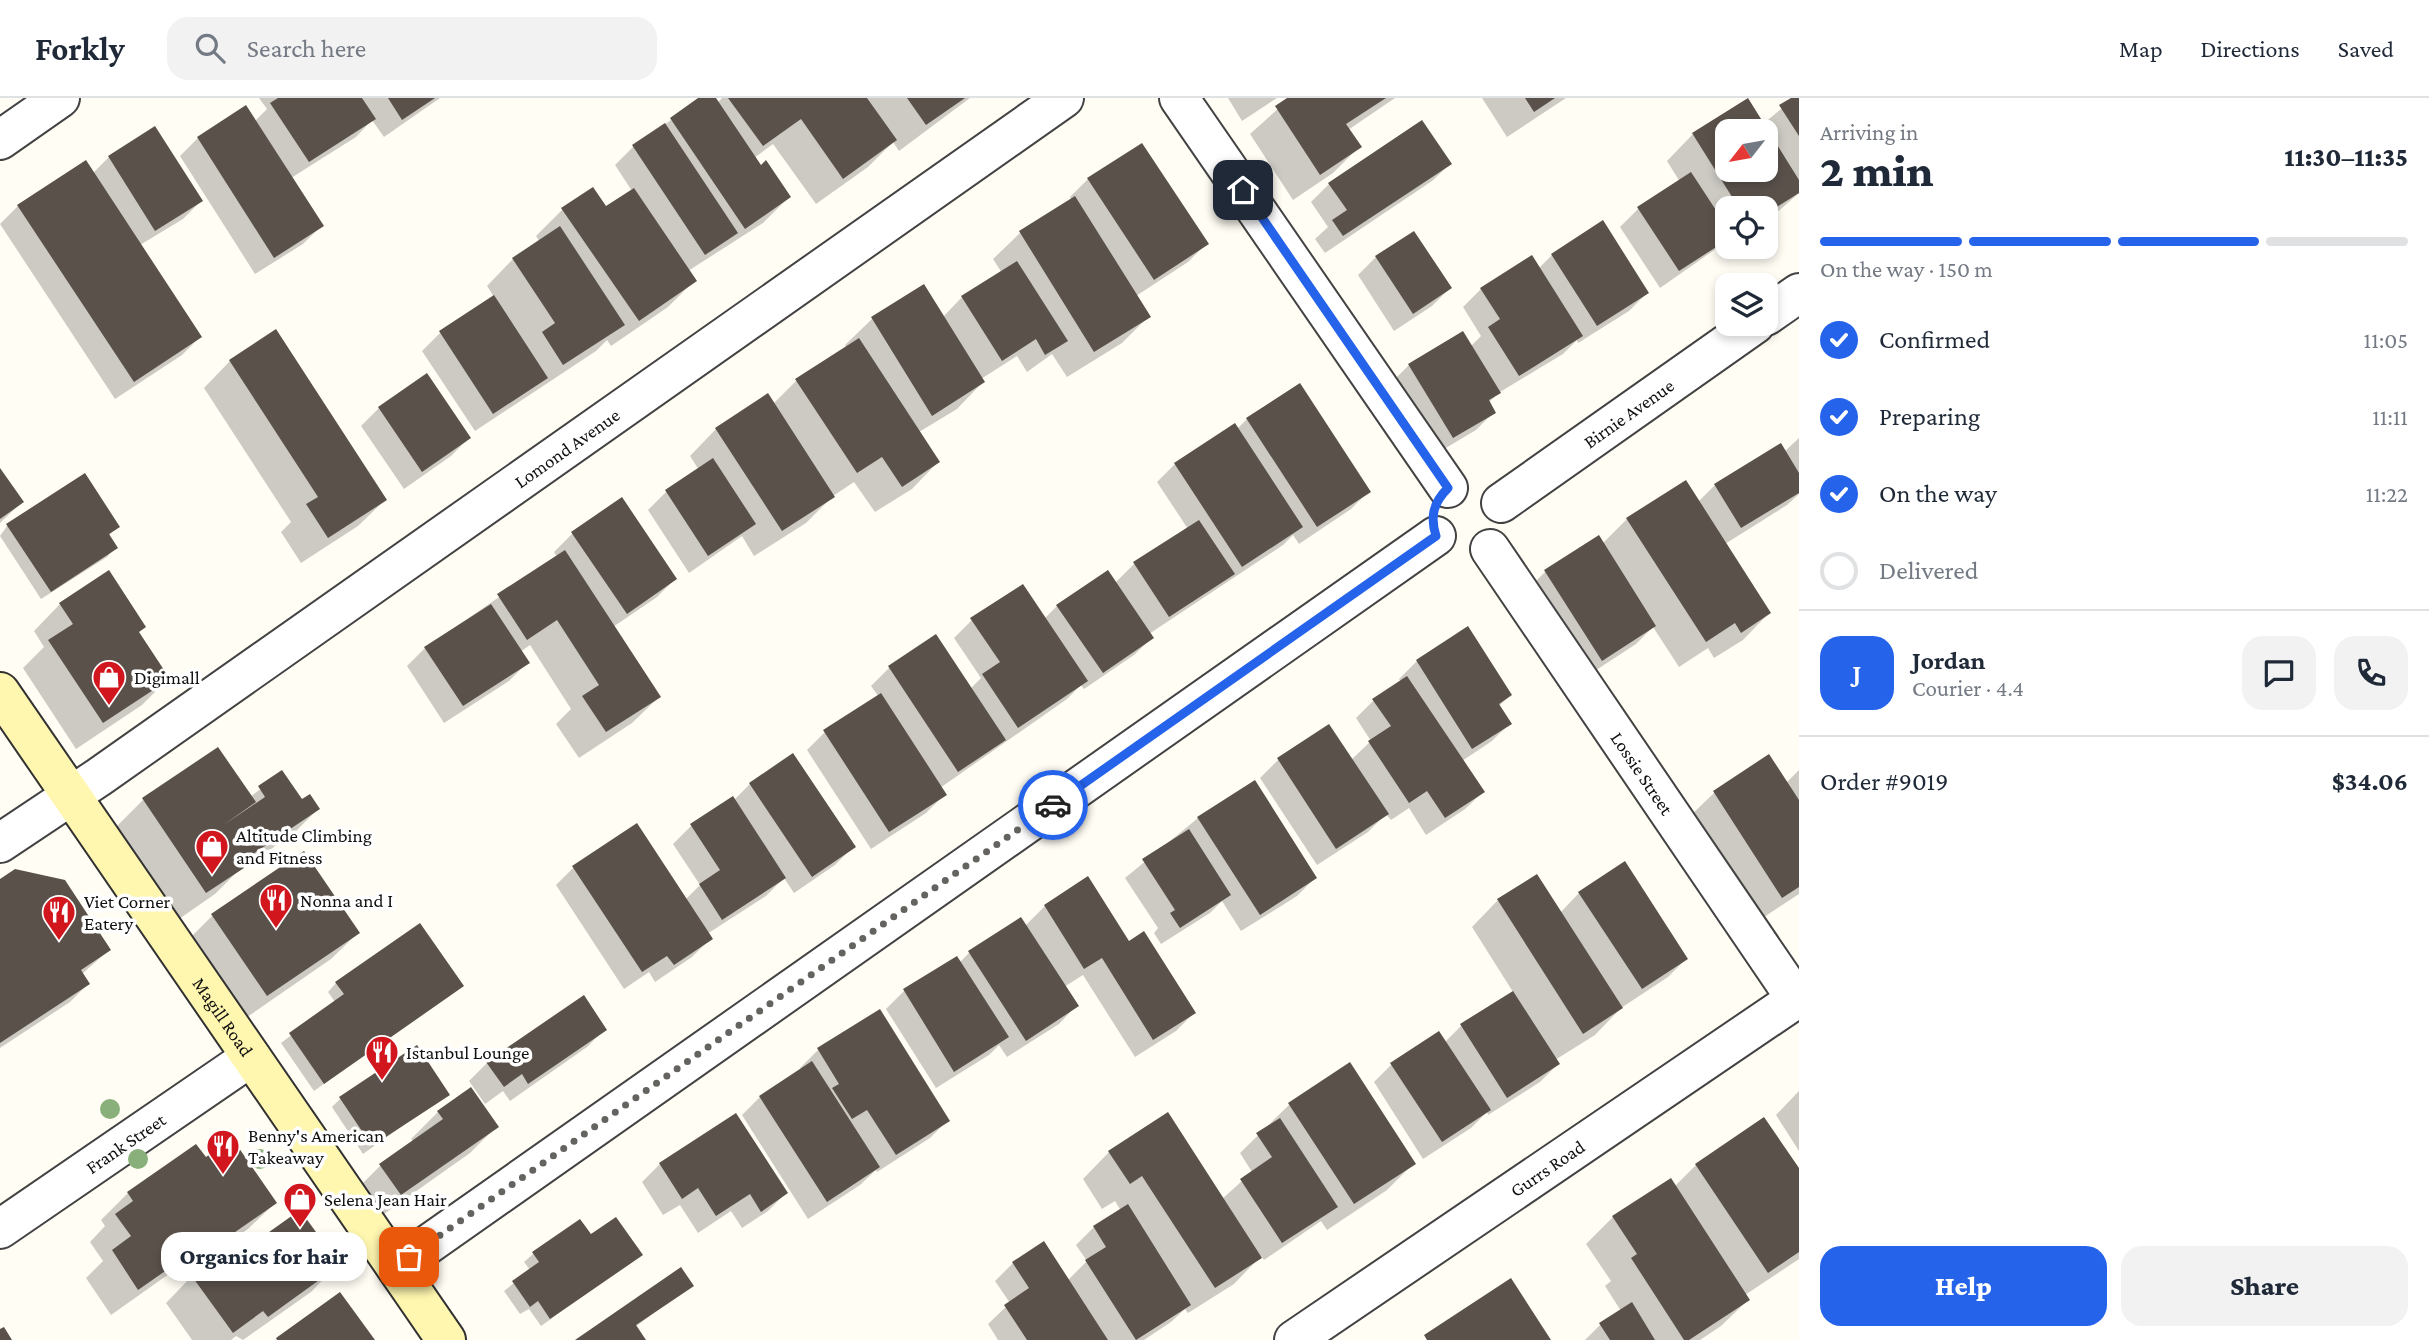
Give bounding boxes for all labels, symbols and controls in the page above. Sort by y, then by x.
search box [167,17,657,80]
icon: search [191,29,229,67]
text: Forkly [35,30,125,67]
text: Search here [247,34,366,63]
text: Map [2119,35,2163,62]
text: Directions [2201,35,2300,62]
text: Saved [2338,35,2394,62]
north arrow [1715,119,1778,182]
map controls [1715,119,1778,336]
text: Arriving in [1820,119,1918,145]
text: 11:30–11:35 [2284,143,2408,172]
text: 2 min [1820,145,1934,196]
pin [1213,160,1273,220]
icon: home [1224,171,1262,209]
button: locate [1715,196,1778,259]
text: On the way · 150 m [1820,256,1993,282]
button: layers [1715,273,1778,336]
icon: check [1820,321,1858,359]
text: Confirmed [1879,325,1990,354]
text: 11:05 [2364,327,2408,353]
street label: Birnie Avenue [1579,374,1678,452]
icon: check [1820,398,1858,436]
text: Preparing [1879,402,1980,431]
street label: Lomond Avenue [510,404,623,492]
text: 11:11 [2372,404,2408,430]
icon: check [1820,475,1858,513]
text: On the way [1879,479,1997,508]
text: 11:22 [2366,481,2408,507]
text: Delivered [1879,556,1978,585]
button: chat [2242,636,2316,710]
button: phone [2334,636,2408,710]
text: Jordan [1912,646,1986,675]
shop icon: Digimall [90,658,128,707]
text: J [1853,659,1861,688]
place label: Digimall [134,667,200,688]
text: Courier · 4.4 [1912,675,2024,701]
street label: Lossie Street [1607,728,1678,819]
text: Order #9019 [1820,767,1948,796]
text: $34.06 [2332,767,2408,796]
courier [1018,770,1088,840]
icon: car [1034,786,1072,824]
place label: Altitude Climbing and Fitness [236,825,372,868]
shop icon: Altitude Climbing and Fitness [193,827,231,876]
restaurant icon: Nonna and I [257,881,295,930]
place label: Nonna and I [300,890,393,911]
place label: Viet Corner Eatery [84,891,171,934]
restaurant icon: Viet Corner Eatery [40,893,78,942]
street label: Magill Road [189,973,258,1060]
restaurant icon: Istanbul Lounge [363,1033,401,1082]
place label: Istanbul Lounge [406,1042,529,1063]
street label: Frank Street [82,1108,170,1178]
place label: Benny's American Takeaway [248,1125,384,1168]
restaurant icon: Benny's American Takeaway [204,1127,242,1176]
street label: Gurrs Road [1506,1135,1588,1201]
shop icon: Selena Jean Hair [281,1180,319,1229]
place label: Selena Jean Hair [324,1189,447,1210]
pin [379,1227,439,1287]
callout: Organics for hair [160,1232,367,1282]
icon: bag [390,1238,428,1276]
text: Organics for hair [180,1243,348,1269]
button: Help [1820,1246,2107,1326]
button: Share [2121,1246,2408,1326]

